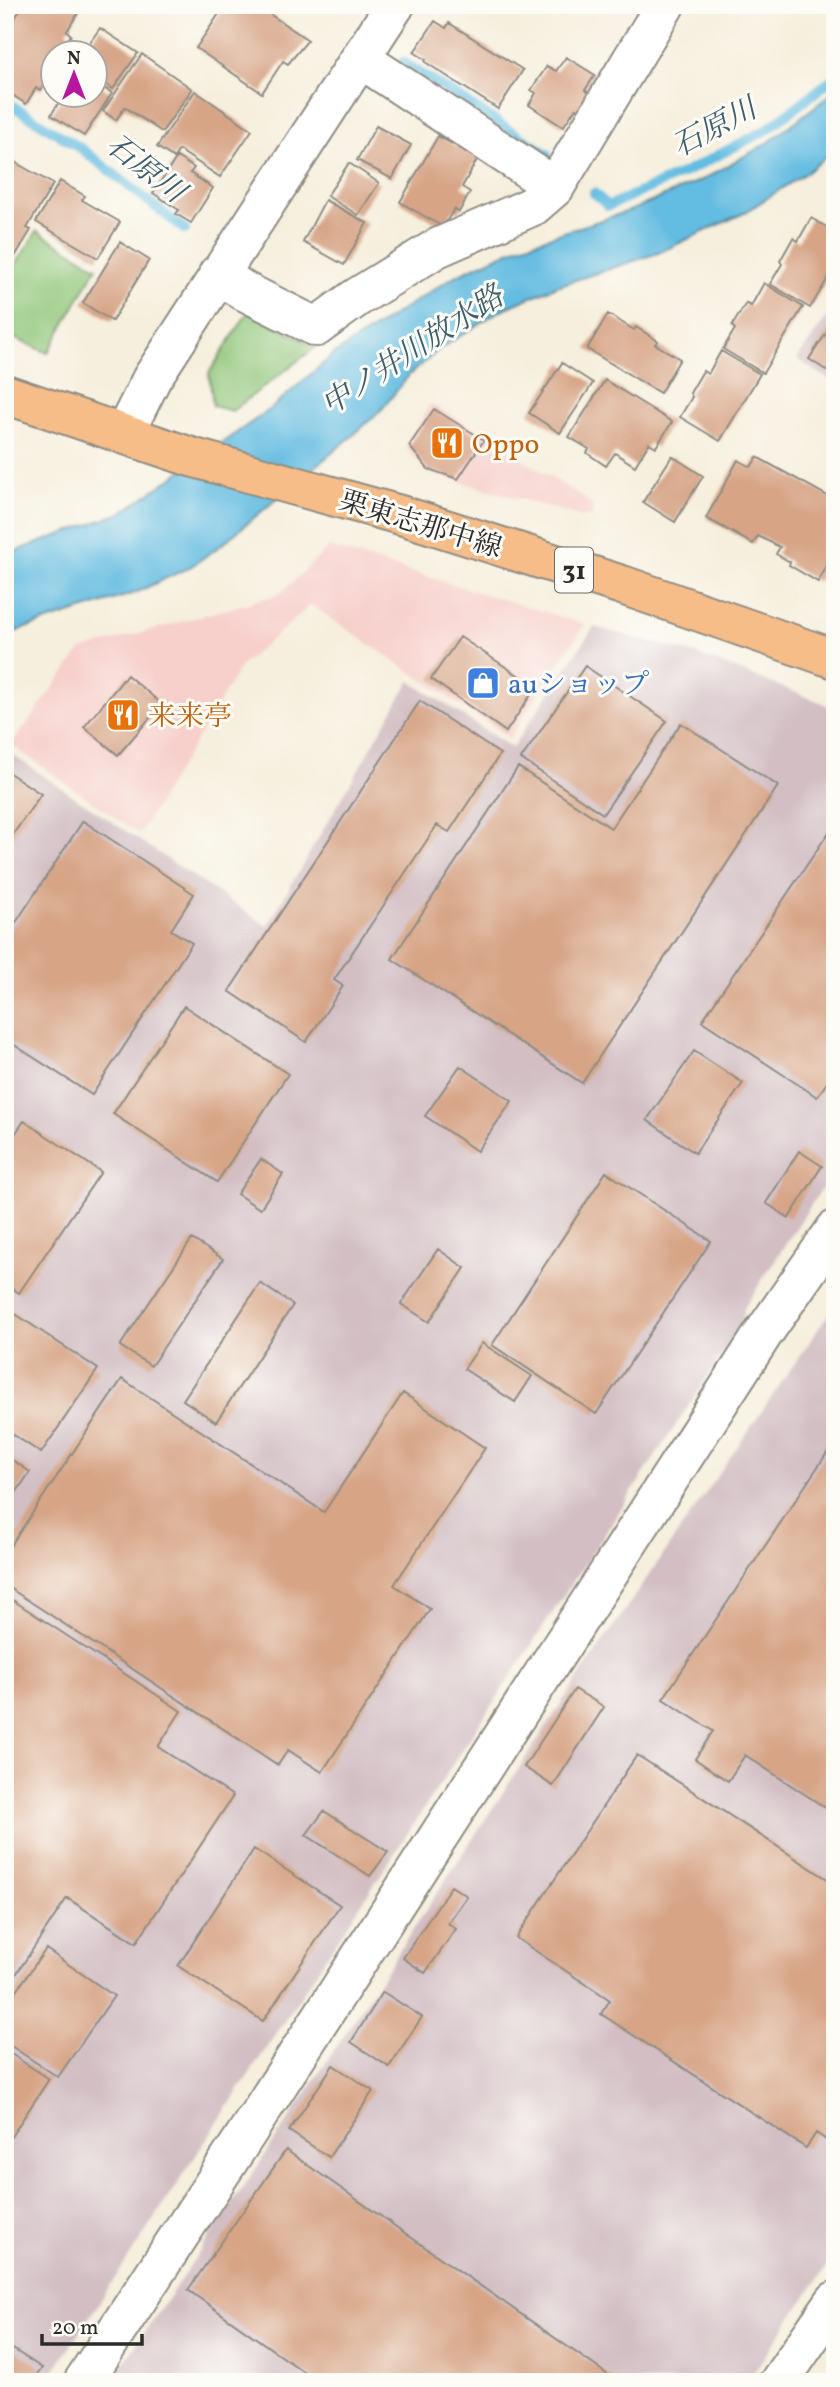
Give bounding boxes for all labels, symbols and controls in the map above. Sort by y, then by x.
north arrow [38,38,108,108]
text: N [67,46,81,72]
water label: 石原川 [665,88,767,168]
water label: 石原川 [96,125,196,216]
water label: 中ノ井川放水路 [314,276,514,426]
restaurant icon: Oppo [428,424,466,462]
place label: Oppo [472,426,539,465]
street label: 栗東志那中線 [334,482,506,569]
road number: 31 [555,548,593,592]
shop icon: auショップ [464,664,502,702]
place label: auショップ [508,666,649,705]
restaurant icon: 来来亭 [104,696,142,734]
place label: 来来亭 [148,698,232,737]
scale bar [42,2303,142,2347]
text: 20 m [52,2314,98,2343]

